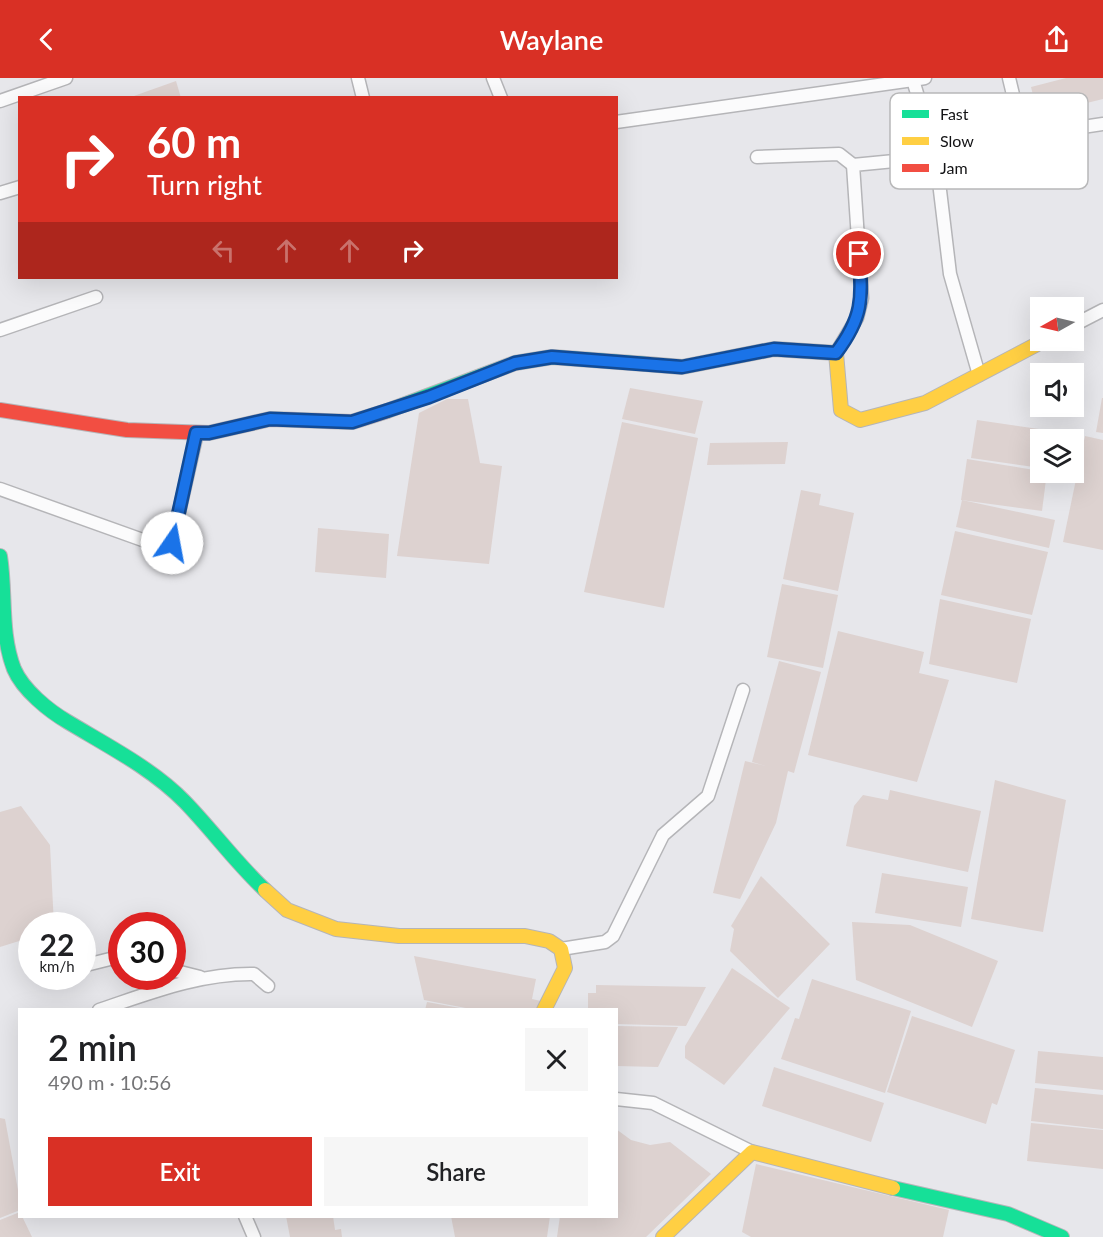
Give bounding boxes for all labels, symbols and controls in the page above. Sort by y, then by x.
icon: back [30,23,63,56]
text: Waylane [500,23,603,56]
icon: share [1040,23,1073,56]
legend [890,93,1088,189]
text: Fast [940,104,969,123]
text: 60 m [147,117,241,167]
icon: right [48,120,126,198]
text: Slow [940,131,974,150]
text: Jam [940,158,968,177]
text: Turn right [147,168,262,201]
pin [833,228,884,279]
icon: left [207,234,240,267]
icon: ahead [270,234,303,267]
icon: ahead [333,234,366,267]
icon: right [396,234,429,267]
icon: arrive [842,237,875,270]
north arrow [1030,297,1084,351]
map controls [1030,297,1084,483]
button: sound [1030,363,1084,417]
button: layers [1030,429,1084,483]
position arrow [140,511,204,575]
speed limit sign: 30 [108,912,186,990]
text: 22 [40,926,74,962]
text: km/h [39,957,75,975]
text: 2 min [48,1025,137,1069]
button: close [525,1028,588,1091]
text: 490 m · 10:56 [48,1070,171,1094]
button: Exit [48,1137,312,1206]
button: Share [324,1137,588,1206]

